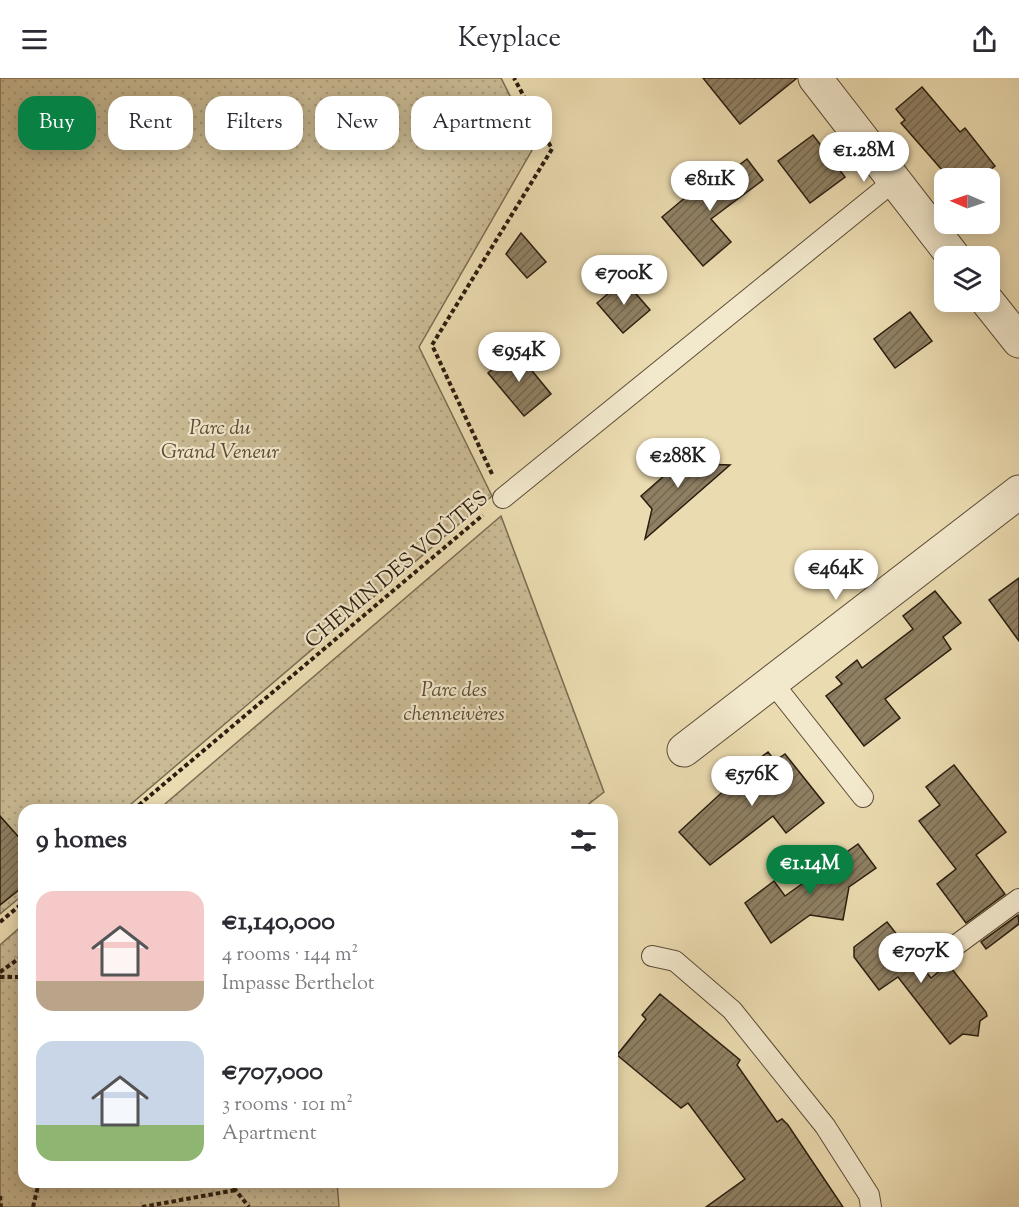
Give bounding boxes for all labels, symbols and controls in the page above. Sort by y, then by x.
text: Keyplace [458,20,561,59]
icon: menu [18,23,51,56]
icon: share [968,23,1001,56]
chip: Buy [18,96,96,150]
chip: Rent [108,96,193,150]
chip: Filters [205,96,303,150]
chip: New [315,96,399,150]
chip: Apartment [411,96,552,150]
pin: €1.28M [815,132,913,183]
text: €1.28M [833,137,895,166]
pin: €811K [668,161,752,212]
text: €811K [685,166,735,195]
north arrow [934,168,1000,234]
map controls [934,168,1000,312]
button: layers [934,246,1000,312]
pin: €700K [582,255,666,306]
text: €700K [595,260,653,289]
pin: €954K [477,332,561,383]
text: €954K [492,337,546,366]
park label: Parc du Grand Veneur [161,414,280,468]
pin: €288K [636,438,720,489]
text: €288K [650,443,706,472]
street label: CHEMIN DES VOÛTES [299,485,496,656]
pin: €464K [794,550,878,601]
text: €464K [808,555,864,584]
park label: Parc des chenneivères [403,676,505,730]
pin: €576K [710,756,794,807]
text: €576K [725,761,779,790]
text: 9 homes [36,822,127,859]
icon: filters [567,824,600,857]
pin: €1.14M [761,845,859,896]
text: €1.14M [780,850,840,879]
text: €1,140,000 [222,904,335,941]
icon: home [84,915,156,987]
pin: €707K [879,933,963,984]
text: €707K [893,938,950,967]
text: 4 rooms · 144 m² [222,941,358,970]
text: Impasse Berthelot [222,970,375,999]
text: €707,000 [222,1054,323,1091]
icon: home [84,1065,156,1137]
text: 3 rooms · 101 m² [222,1091,353,1120]
text: Apartment [222,1120,317,1149]

